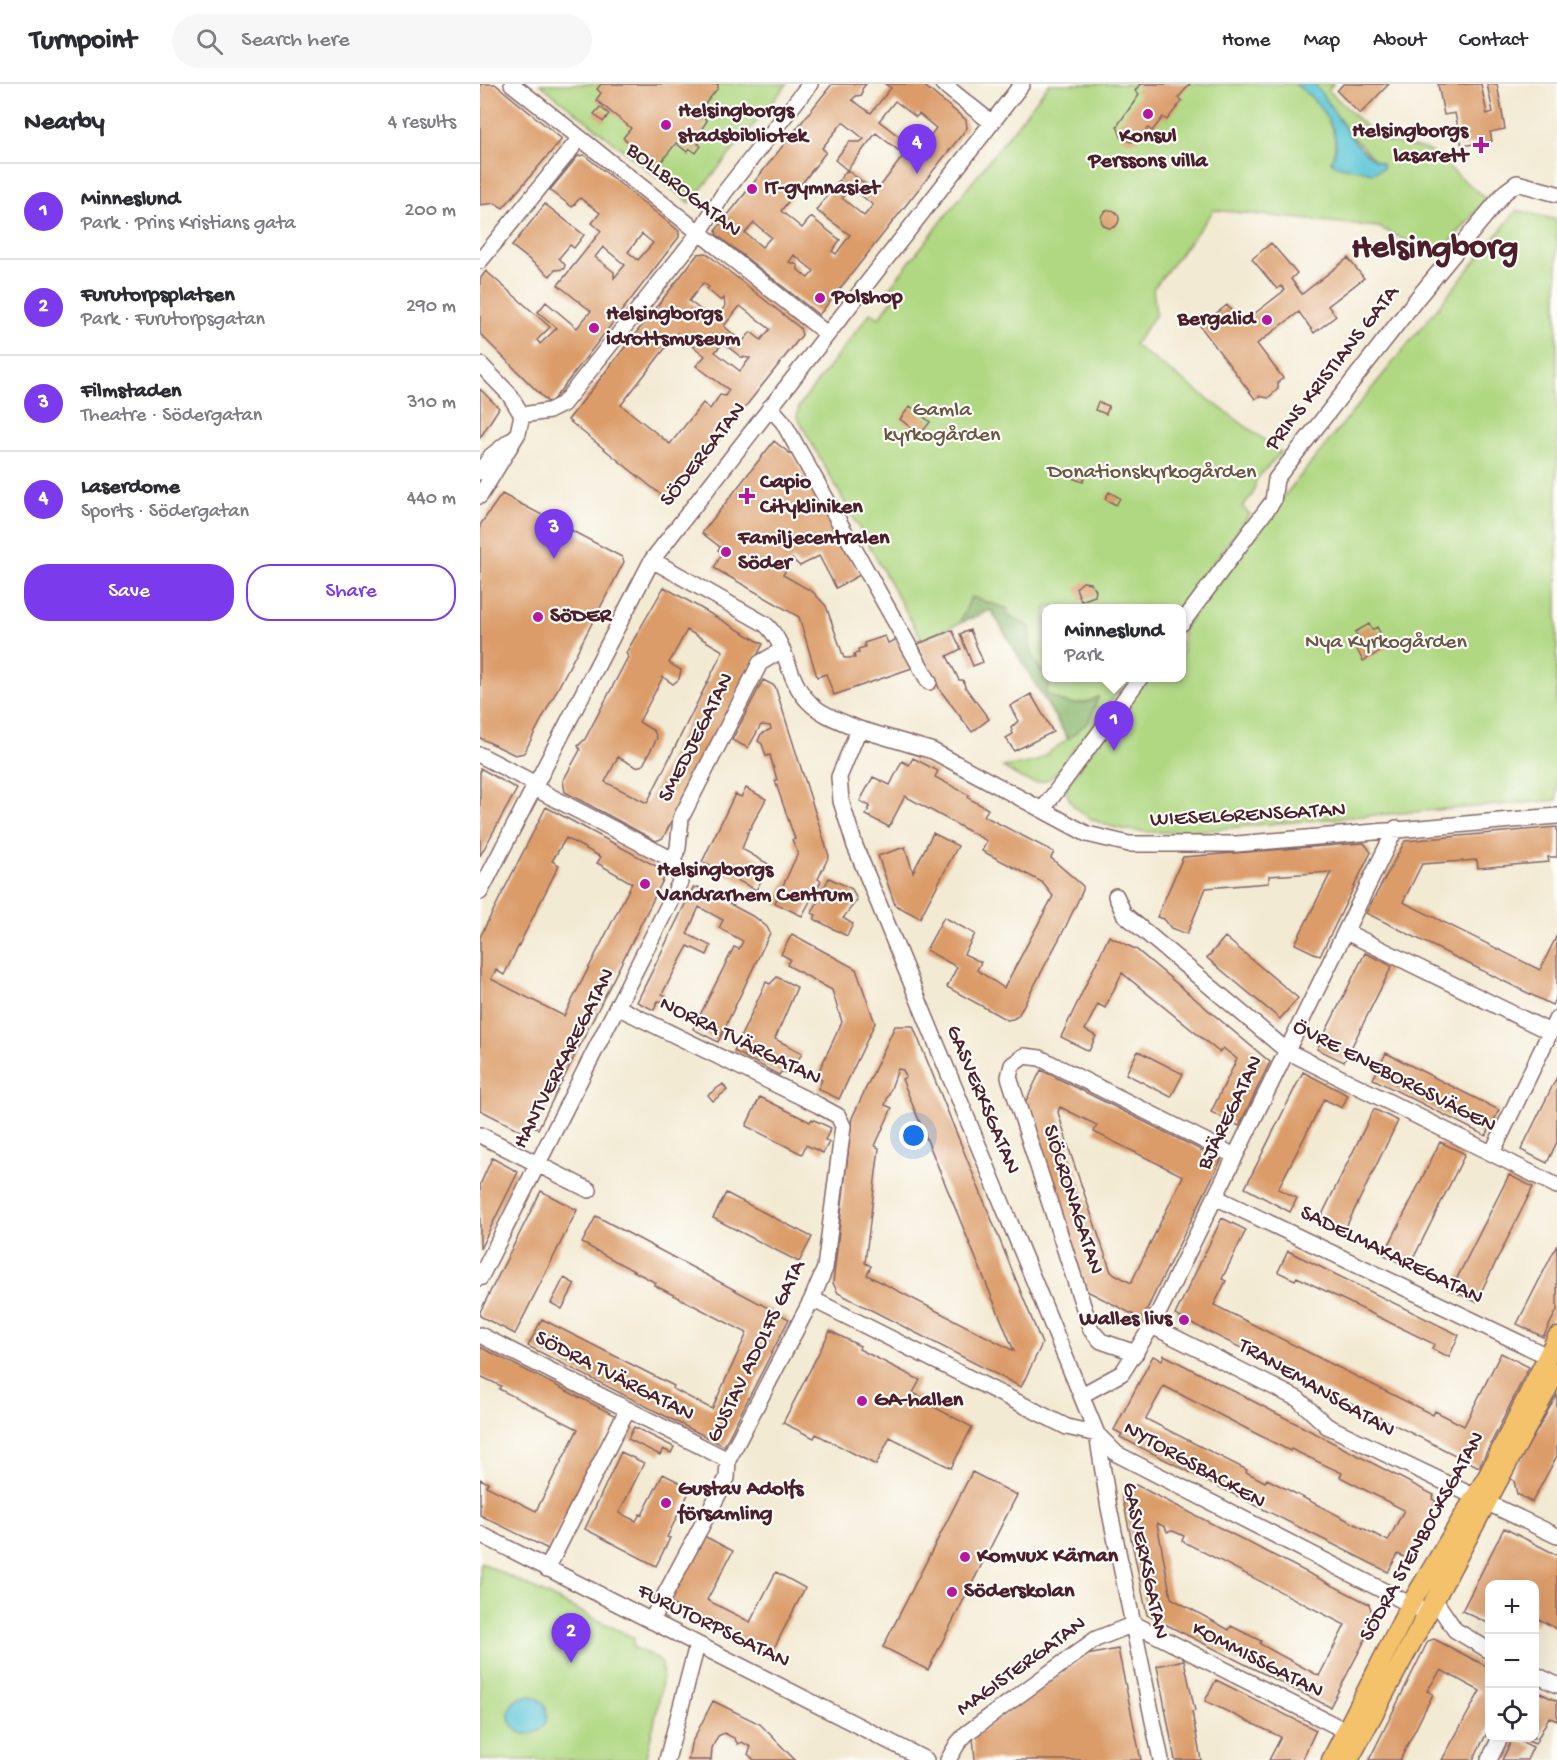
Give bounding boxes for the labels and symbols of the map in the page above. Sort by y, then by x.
place label: Helsingborgs stadsbibliotek [678,99,810,150]
marker: Konsul Perssons villa [1141,107,1155,121]
marker: Helsingborgs stadsbibliotek [659,118,673,132]
place label: Helsingborgs lasarett [1352,119,1470,170]
pin: 4 [898,124,936,174]
place label: Konsul Perssons villa [1087,124,1209,175]
marker: Helsingborgs lasarett [1472,136,1490,154]
street label: BOLLBROGATAN [619,137,746,244]
place label: IT-gymnasiet [764,176,882,202]
marker: IT-gymnasiet [745,182,759,196]
district label: Helsingborg [1352,230,1518,270]
street label: PRINS KRISTIANS GATA [1260,280,1406,458]
place label: Polshop [831,285,903,311]
marker: Polshop [813,291,827,305]
place label: Helsingborgs idrottsmuseum [606,302,741,353]
place label: Bergalid [1176,307,1257,333]
marker: Bergalid [1260,313,1274,327]
marker: Helsingborgs idrottsmuseum [587,321,601,335]
street label: SÖDERGATAN [655,397,753,513]
park label: Gamla kyrkogården [884,398,1001,449]
park label: Donationskyrkogården [1045,460,1257,486]
place label: Capio Citykliniken [759,470,863,521]
marker: Capio Citykliniken [738,487,756,505]
pin: 3 [534,510,574,559]
place label: Familjecentralen Söder [737,526,890,577]
marker: Familjecentralen Söder [719,545,733,559]
place label: SöDER [550,604,613,630]
marker: SöDER [531,610,545,624]
park label: Nya Kyrkogården [1305,630,1467,656]
street label: SMEDJEGATAN [653,669,741,807]
pin: 1 [1094,702,1134,751]
street label: WIESELGRENSGATAN [1149,798,1347,834]
place label: Helsingborgs Vandrarhem Centrum [656,858,853,909]
marker: Helsingborgs Vandrarhem Centrum [638,877,652,891]
street label: HANTVERKAREGATAN [508,965,622,1153]
street label: NORRA TVÄRGATAN [655,992,825,1092]
street label: ÖVRE ENEBORGSVÄGEN [1288,1014,1500,1140]
street label: GASVERKSGATAN [939,1022,1025,1178]
street label: BJÄREGATAN [1192,1052,1270,1175]
your location [899,1121,928,1150]
street label: SIÖCRONAGATAN [1036,1122,1108,1278]
street label: SADELMAKAREGATAN [1295,1200,1487,1312]
street label: GUSTAV ADOLFS GATA [702,1256,813,1447]
place label: Walles livs [1078,1307,1174,1333]
marker: Walles livs [1177,1313,1191,1327]
street label: SÖDRA TVÄRGATAN [530,1326,698,1428]
street label: TRANEMANSGATAN [1231,1333,1399,1444]
place label: GA-hallen [874,1388,964,1414]
marker: GA-hallen [855,1394,869,1408]
street label: NYTORGSBACKEN [1119,1416,1269,1516]
street label: SÖDRA STENBOCKSGATAN [1355,1428,1491,1646]
place label: Gustav Adolfs församling [677,1477,805,1528]
street label: GASVERKSGATAN [1115,1480,1173,1642]
marker: Gustav Adolfs församling [659,1496,673,1510]
place label: Komvux Kärnan [976,1544,1119,1570]
marker: Komvux Kärnan [958,1550,972,1564]
street label: FURUTORPSGATAN [632,1578,793,1675]
place label: Söderskolan [964,1579,1075,1605]
marker: Söderskolan [945,1585,959,1599]
street label: MAGISTERGATAN [952,1611,1092,1723]
pin: 2 [552,1614,590,1663]
street label: KOMMISSGATAN [1187,1617,1327,1705]

